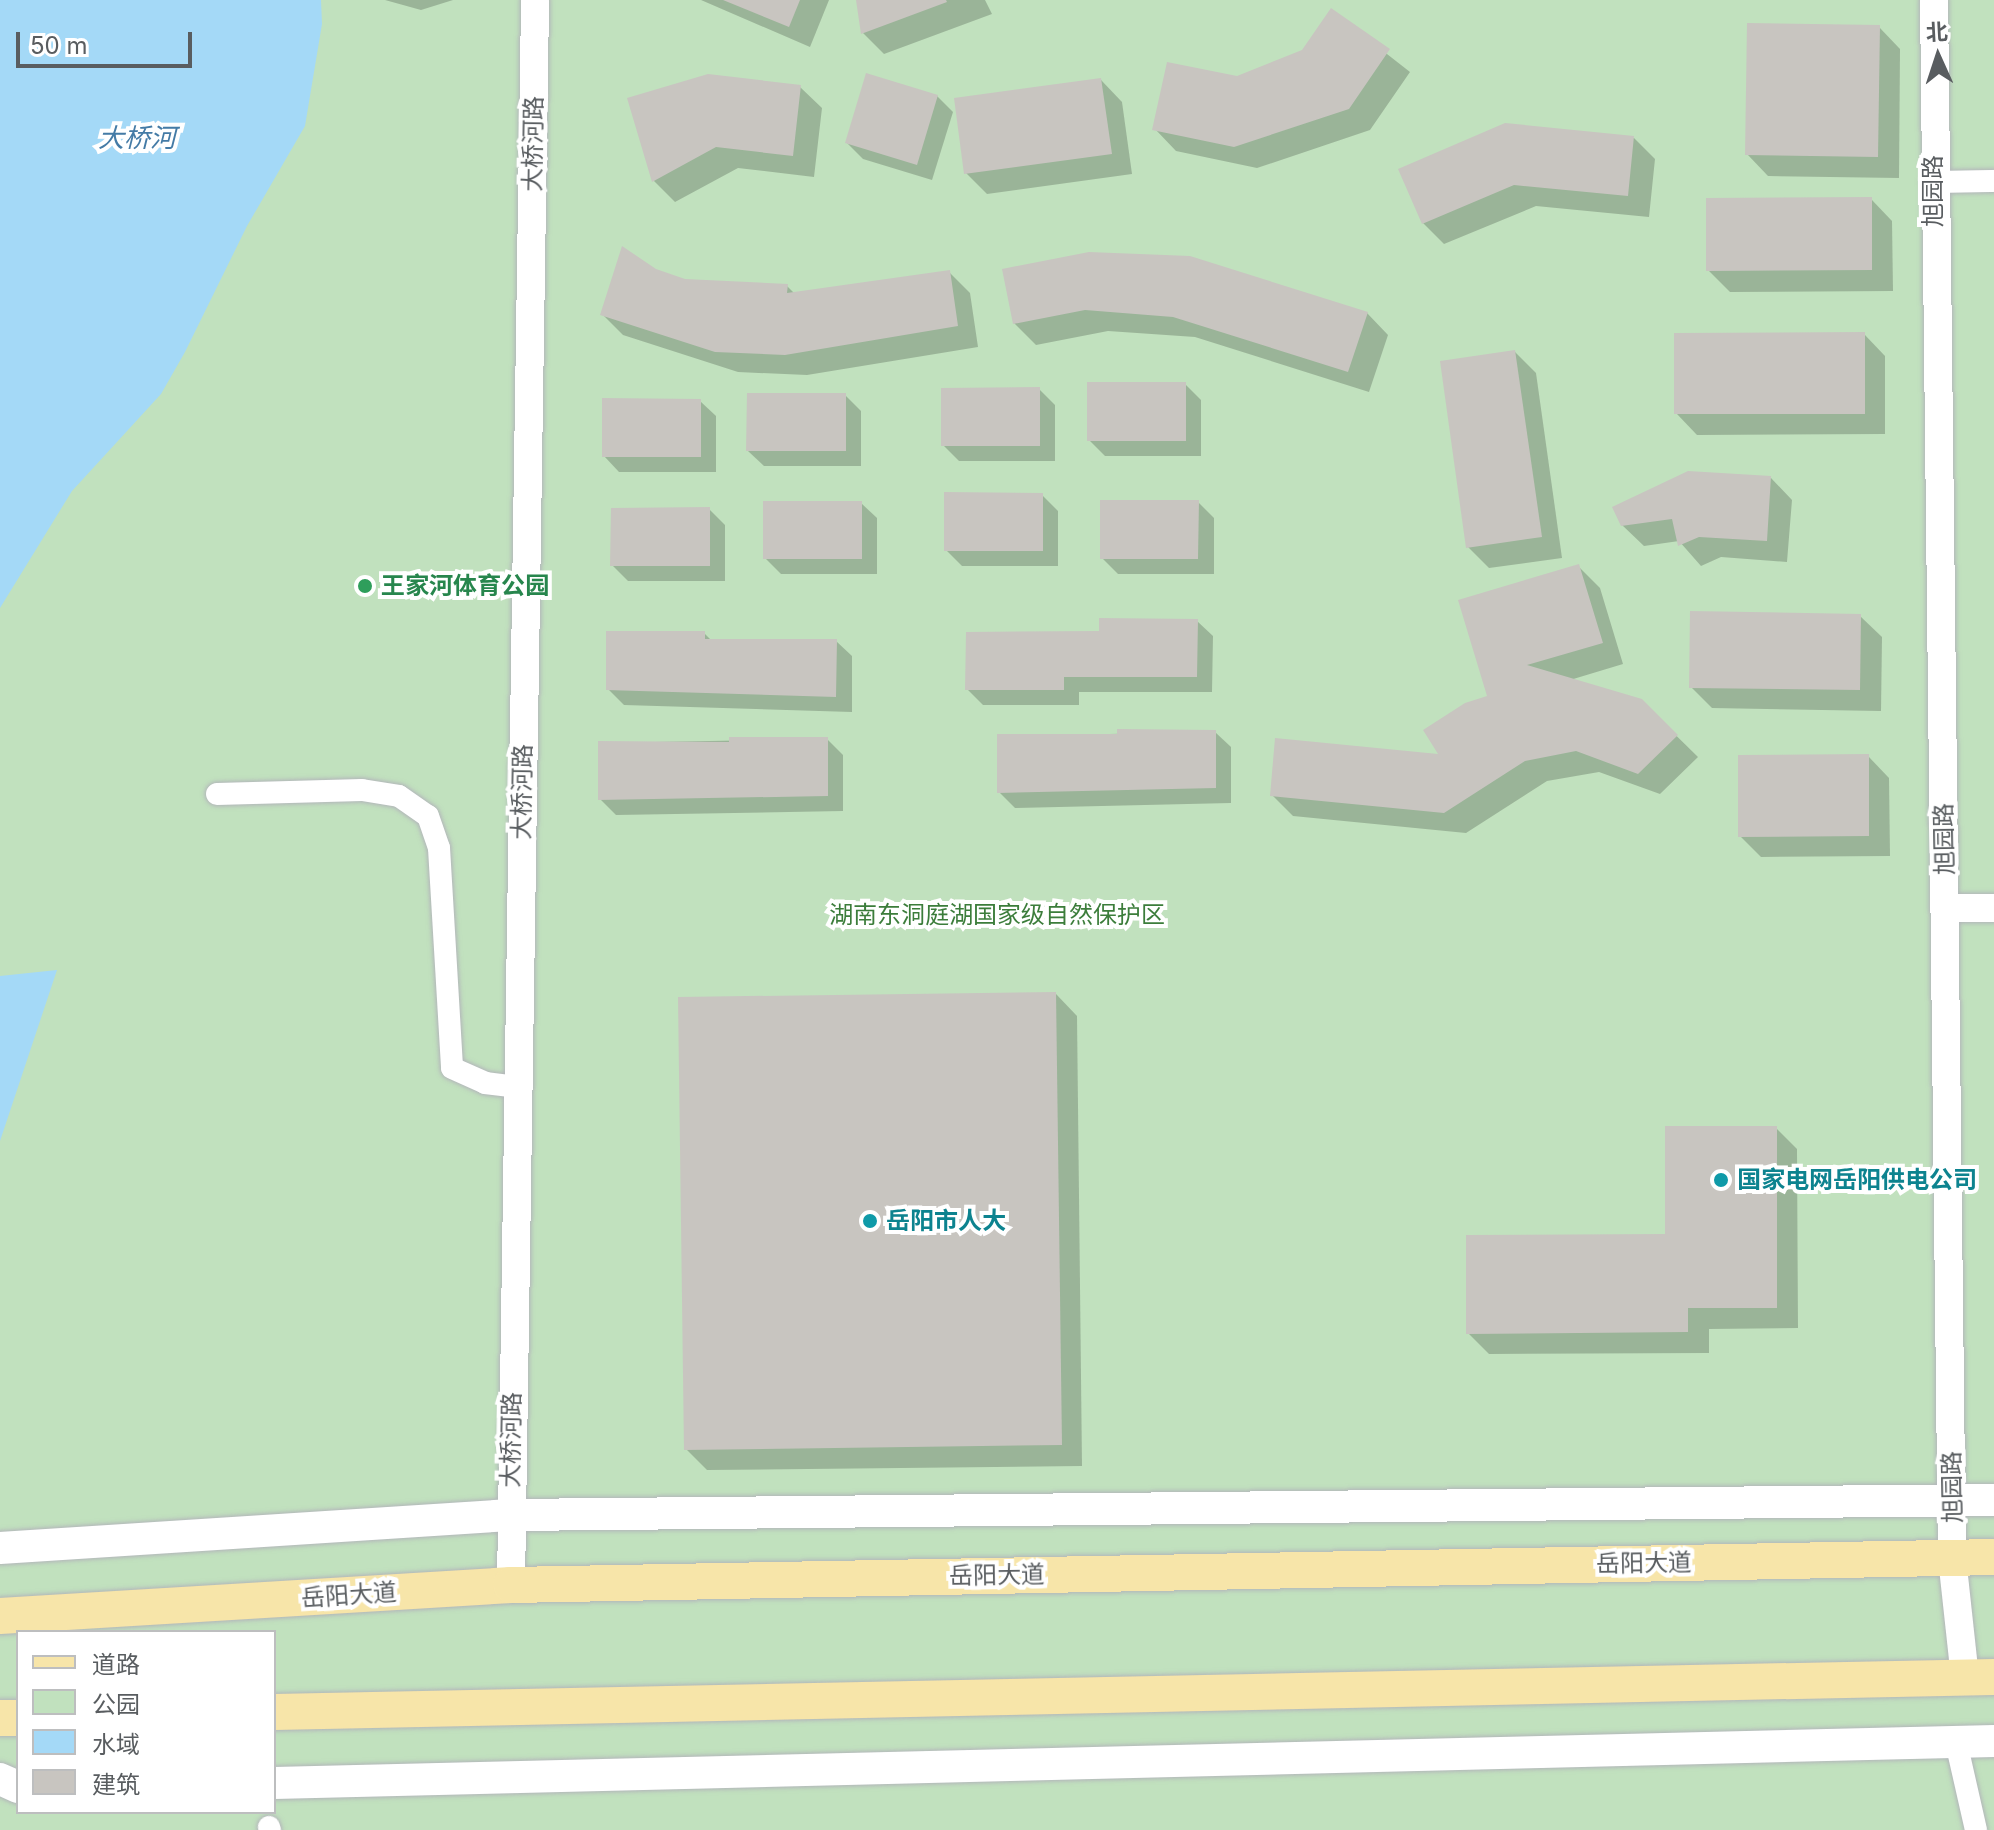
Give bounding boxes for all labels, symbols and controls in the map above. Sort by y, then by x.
scale bar [20,16,196,66]
north arrow [1898,16,1978,96]
text: 北 [1925,18,1948,46]
text: 50 m [30,31,88,60]
street label: 大桥河路 [518,96,548,192]
water label: 大桥河 [98,122,176,154]
street label: 旭园路 [1919,155,1947,227]
place label: 王家河体育公园 [381,572,549,600]
marker: 王家河体育公园 [356,577,374,595]
street label: 大桥河路 [507,744,537,840]
street label: 旭园路 [1929,803,1959,875]
park label: 湖南东洞庭湖国家级自然保护区 [829,901,1165,929]
place label: 国家电网岳阳供电公司 [1737,1166,1977,1194]
marker: 国家电网岳阳供电公司 [1712,1171,1730,1189]
place label: 岳阳市人大 [886,1207,1006,1235]
marker: 岳阳市人大 [861,1212,879,1230]
street label: 大桥河路 [496,1392,526,1488]
street label: 旭园路 [1937,1451,1967,1523]
street label: 岳阳大道 [1596,1548,1692,1578]
street label: 岳阳大道 [949,1560,1045,1590]
street label: 岳阳大道 [300,1577,398,1613]
legend [16,1630,276,1814]
text: 道路 [92,1650,140,1679]
text: 公园 [92,1690,140,1719]
text: 水域 [92,1730,140,1759]
text: 建筑 [92,1770,140,1799]

